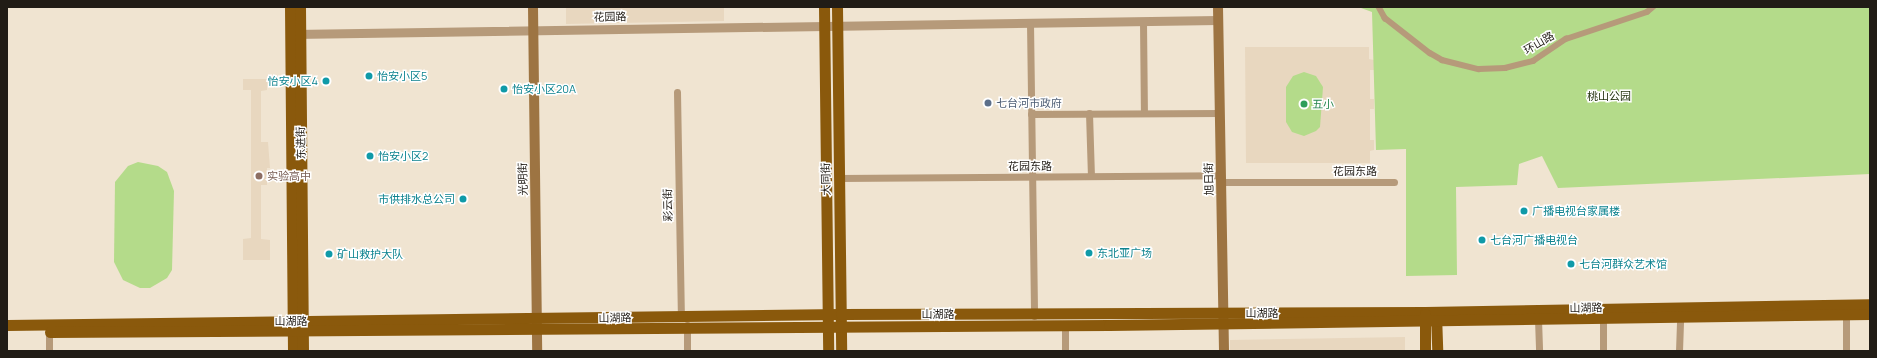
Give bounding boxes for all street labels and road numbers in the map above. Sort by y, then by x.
street label: 花园路 [593,10,627,24]
street label: 环山路 [1521,29,1557,57]
street label: 东进街 [294,126,308,160]
street label: 花园东路 [1008,159,1052,173]
street label: 光明街 [516,162,530,196]
street label: 大同街 [819,162,833,196]
street label: 旭日街 [1202,162,1216,196]
street label: 花园东路 [1333,164,1377,178]
street label: 彩云街 [661,188,675,222]
street label: 山湖路 [1569,301,1603,315]
street label: 山湖路 [1246,306,1278,320]
street label: 山湖路 [922,307,954,321]
street label: 山湖路 [598,311,632,325]
street label: 山湖路 [275,314,307,328]

